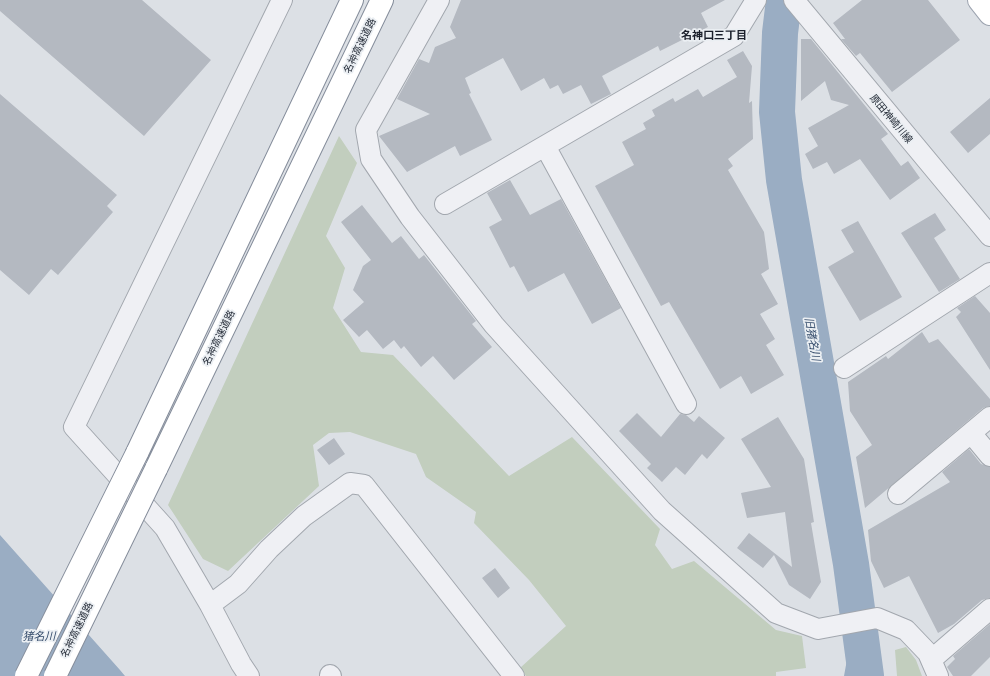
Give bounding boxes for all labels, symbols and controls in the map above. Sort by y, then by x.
street label: 名神高速道路 [341,16,379,76]
district label: 名神口三丁目 [681,29,747,43]
street label: 原田神崎川線 [867,92,915,146]
street label: 名神高速道路 [200,308,238,368]
water label: 旧猪名川 [802,316,822,362]
street label: 名神高速道路 [58,600,96,660]
water label: 猪名川 [23,630,55,644]

